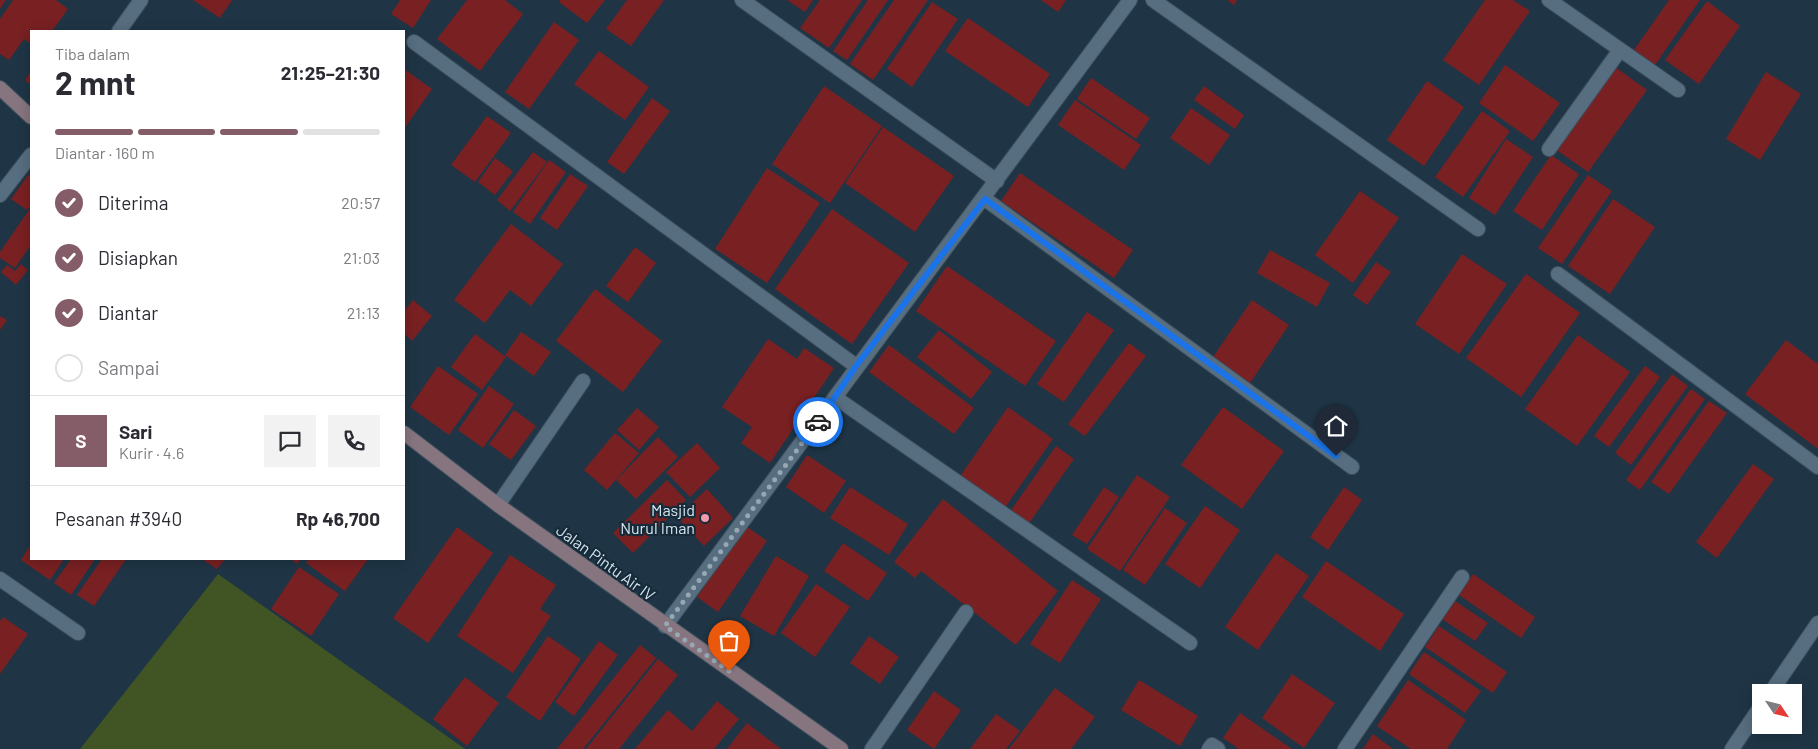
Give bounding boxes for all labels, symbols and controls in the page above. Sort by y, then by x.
text: Tiba dalam [55,44,130,63]
text: 21:25–21:30 [281,61,380,84]
text: 2 mnt [55,63,136,101]
text: Diantar · 160 m [55,143,155,162]
icon: check [55,189,83,217]
text: Diterima [98,191,169,214]
text: 20:57 [341,193,380,212]
icon: check [55,244,83,272]
text: Disiapkan [98,246,178,269]
text: 21:03 [343,248,380,267]
icon: check [55,299,83,327]
text: Diantar [98,301,158,324]
text: 21:13 [347,303,380,322]
text: Sampai [98,356,160,379]
courier [793,397,843,447]
pin [1315,405,1357,456]
icon: car [804,408,832,436]
icon: home [1322,412,1350,440]
button: chat [264,415,316,467]
button: phone [328,415,380,467]
text: Sari [119,420,152,443]
text: S [75,429,87,452]
text: Kurir · 4.6 [119,443,184,462]
place label: Masjid Nurul Iman [620,500,695,537]
text: Pesanan #3940 [55,507,182,530]
text: Rp 46,700 [296,507,380,530]
marker: Masjid Nurul Iman [699,512,711,524]
street label: Jalan Pintu Air IV [553,520,659,604]
pin [708,620,750,671]
icon: bag [715,627,743,655]
north arrow [1752,684,1802,734]
map controls [1752,684,1802,734]

